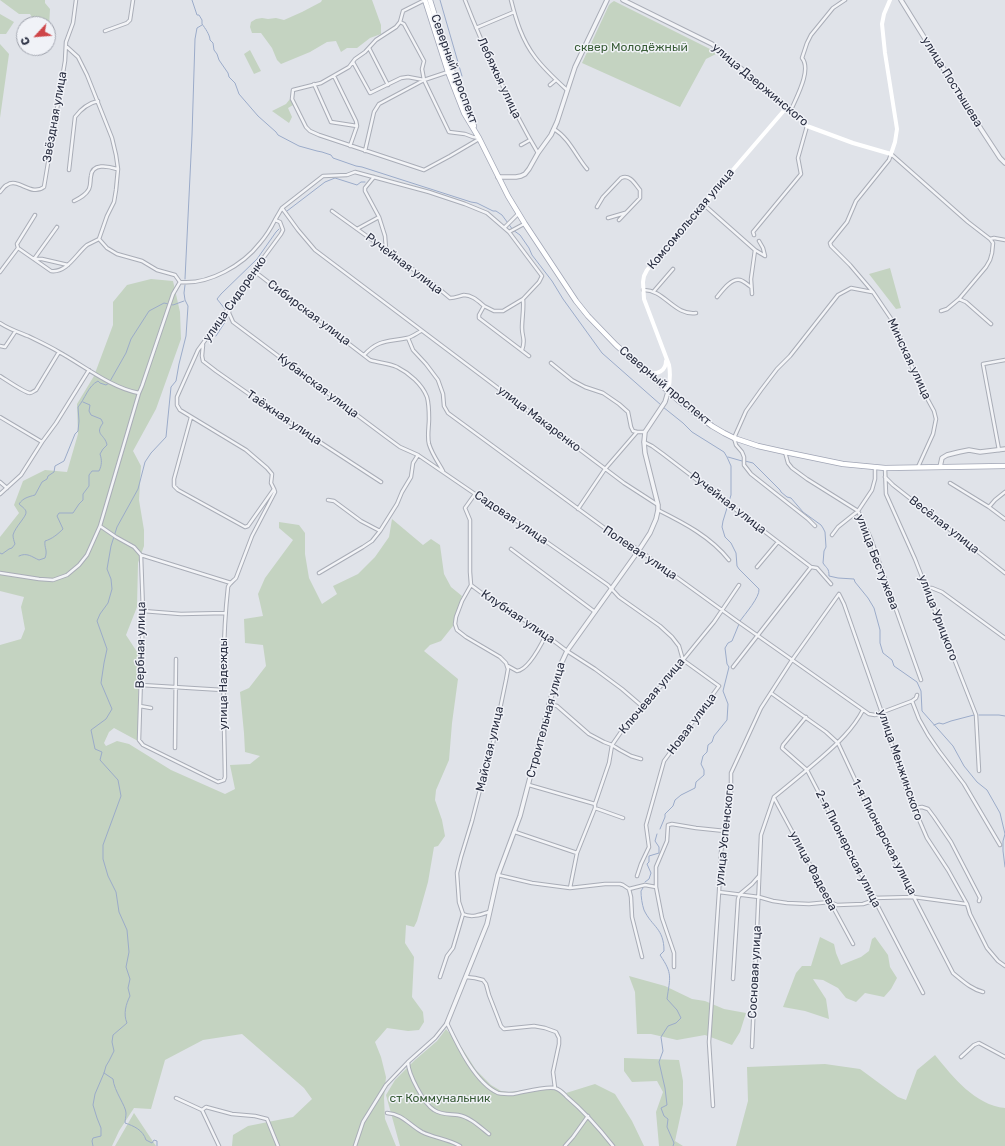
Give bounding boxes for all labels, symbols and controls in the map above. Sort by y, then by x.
street label: Северный проспект [427,12,481,126]
north arrow [16,16,56,56]
street label: улица Постышева [918,34,986,130]
text: С [18,35,33,47]
street label: Лебяжья улица [474,35,524,121]
street label: улица Дзержинского [709,40,811,130]
park label: сквер Молодёжный [574,41,688,55]
street label: Звёздная улица [40,70,70,164]
street label: Комсомольская улица [645,166,737,272]
street label: Ручейная улица [363,230,445,298]
street label: улица Сидоренко [200,253,270,345]
street label: Сибирская улица [265,277,353,349]
street label: Минская улица [884,316,934,402]
street label: Северный проспект [616,343,714,429]
street label: Кубанская улица [274,351,362,421]
street label: улица Макаренко [494,383,584,455]
street label: Таёжная улица [244,387,324,449]
street label: Ручейная улица [687,469,769,537]
street label: Садовая улица [471,488,551,548]
street label: Весёлая улица [906,493,982,557]
street label: улица Бестужева [852,512,902,612]
street label: Полевая улица [600,523,680,583]
street label: улица Урицкого [915,573,961,663]
street label: Клубная улица [478,587,558,647]
street label: Вербная улица [133,601,149,689]
street label: улица Надежды [217,638,231,730]
street label: Ключевая улица [616,655,688,737]
street label: Строительная улица [524,661,568,779]
street label: Новая улица [664,691,720,757]
street label: Майская улица [473,705,507,793]
street label: улица Менжинского [874,707,926,823]
street label: 1-я Пионерская улица [849,777,919,897]
street label: улица Успенского [712,783,738,887]
street label: 2-я Пионерская улица [812,788,884,910]
street label: улица Фадеева [786,829,840,913]
street label: Сосновая улица [745,925,765,1019]
park label: ст Коммунальник [390,1092,490,1106]

